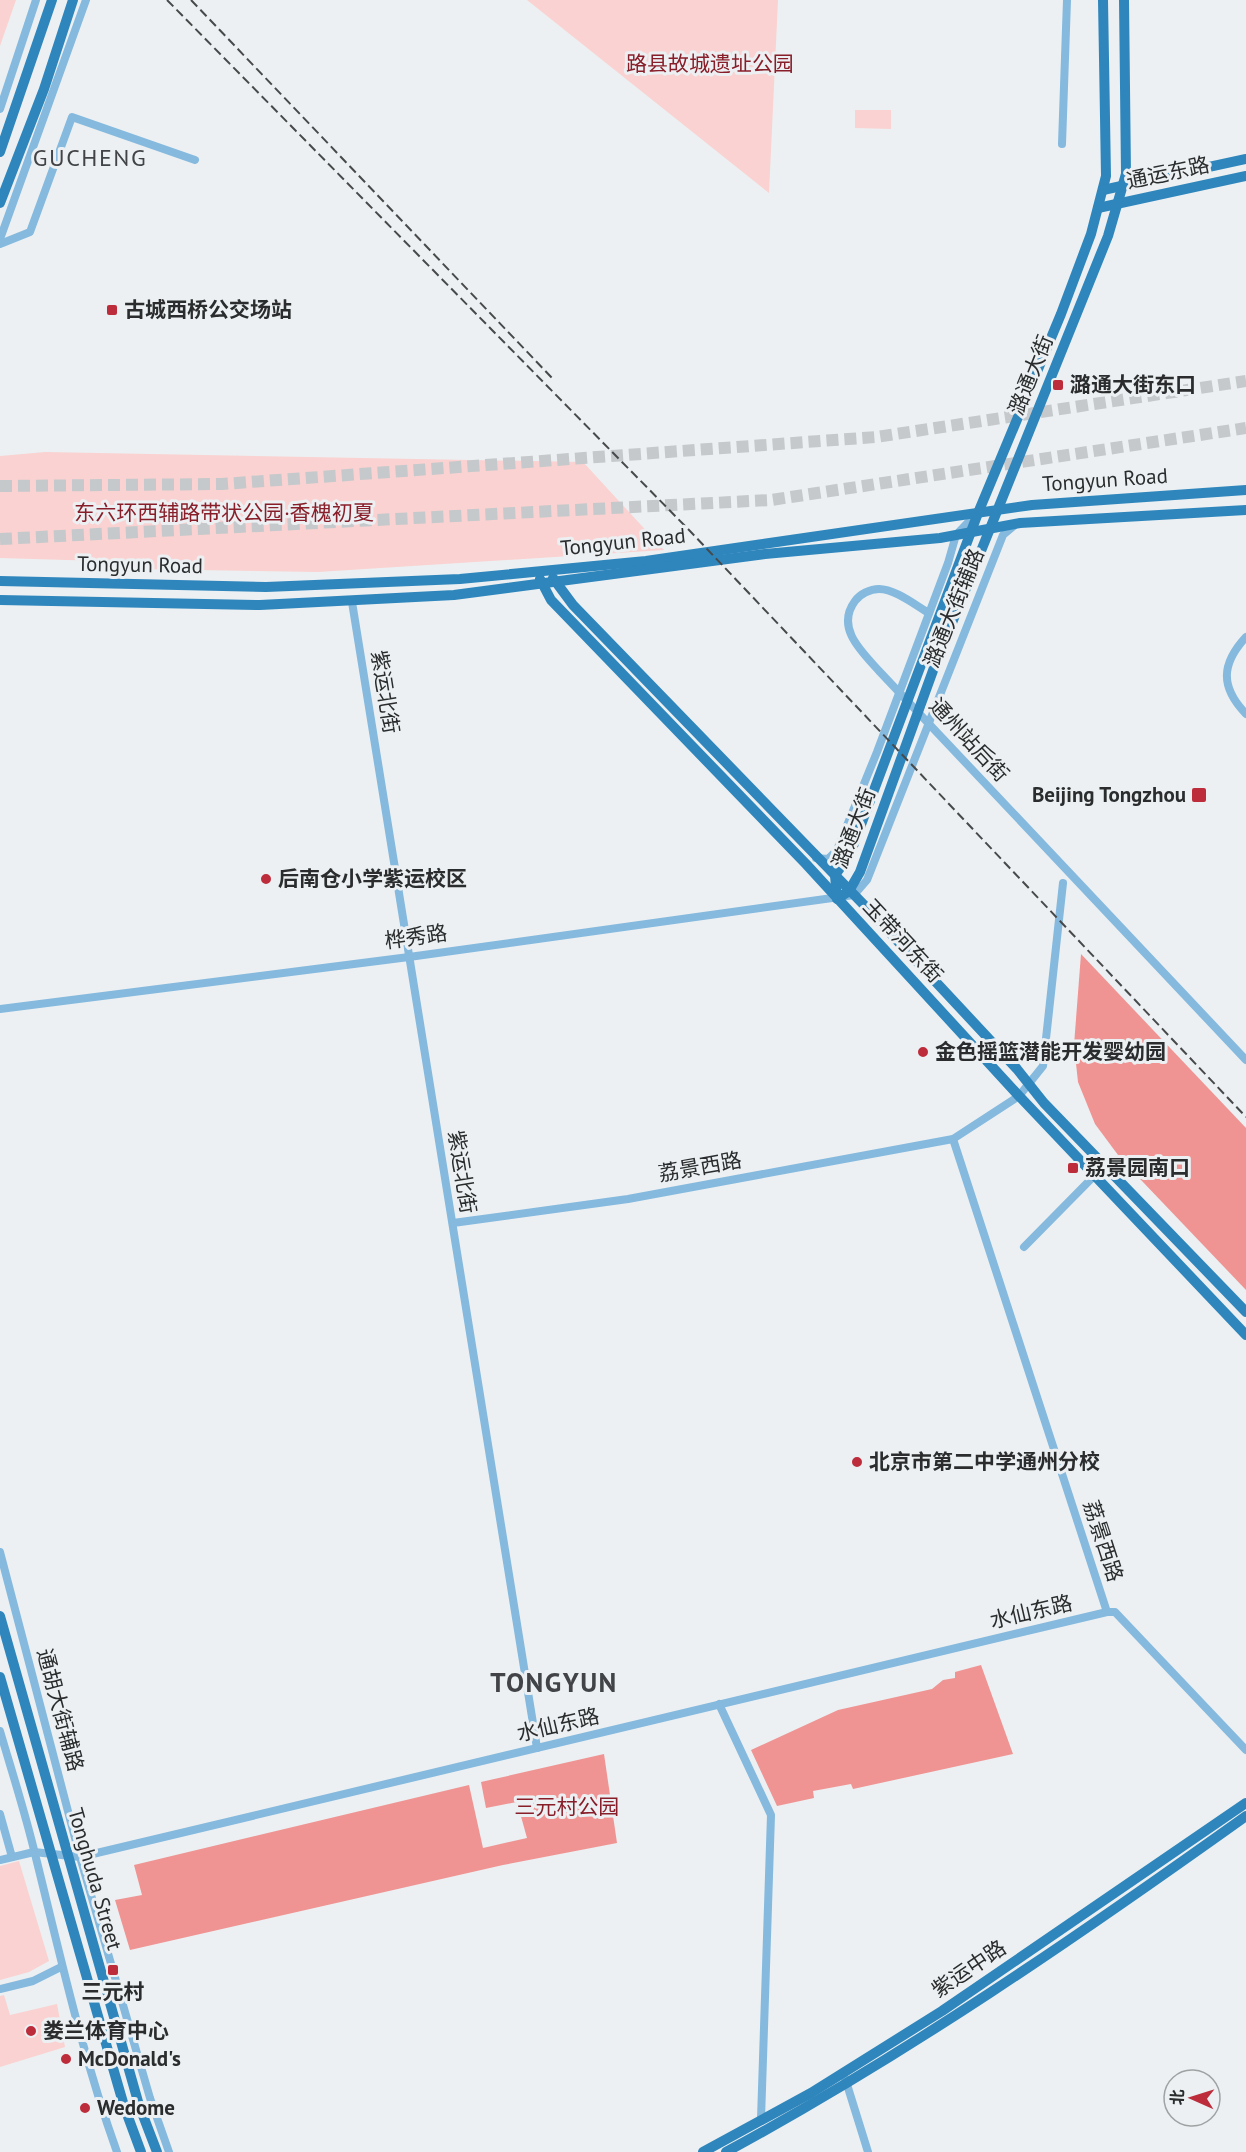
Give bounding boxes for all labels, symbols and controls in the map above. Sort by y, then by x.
park label: 路县故城遗址公园 [626,50,794,77]
district label: GUCHENG [33,142,147,173]
street label: 通运东路 [1124,151,1212,194]
place label: 古城西桥公交场站 [124,296,292,323]
marker: 古城西桥公交场站 [105,303,119,317]
street label: 潞通大街 [1002,331,1059,419]
place label: 潞通大街东口 [1070,371,1196,398]
marker: 潞通大街东口 [1051,378,1065,392]
street label: Tongyun Road [1041,462,1169,497]
park label: 东六环西辅路带状公园·香槐初夏 [74,499,374,526]
street label: Tongyun Road [559,522,687,561]
street label: 潞通大街辅路 [917,544,990,671]
street label: Tongyun Road [77,550,203,579]
street label: 紫运北街 [366,648,405,736]
street label: 通州站后街 [924,692,1015,787]
place label: Beijing Tongzhou [1032,781,1186,808]
street label: 潞通大街 [826,784,881,872]
marker: Beijing Tongzhou [1190,786,1208,804]
place label: 后南仓小学紫运校区 [278,865,467,892]
marker: 后南仓小学紫运校区 [259,872,273,886]
street label: 玉带河东街 [858,893,949,988]
street label: 桦秀路 [383,919,449,954]
place label: 金色摇篮潜能开发婴幼园 [935,1038,1166,1065]
marker: 金色摇篮潜能开发婴幼园 [916,1045,930,1059]
street label: 紫运北街 [443,1128,482,1216]
street label: 荔景西路 [656,1146,744,1187]
place label: 荔景园南口 [1085,1154,1190,1181]
marker: 荔景园南口 [1066,1161,1080,1175]
place label: 北京市第二中学通州分校 [869,1448,1100,1475]
marker: 北京市第二中学通州分校 [850,1455,864,1469]
street label: 荔景西路 [1078,1497,1129,1585]
street label: 水仙东路 [987,1589,1075,1634]
street label: 通胡大街辅路 [31,1646,90,1774]
district label: TONGYUN [490,1665,618,1699]
street label: 水仙东路 [514,1702,602,1747]
park label: 三元村公园 [515,1793,620,1820]
street label: Tonghuda Street [62,1805,129,1953]
street label: 紫运中路 [926,1934,1011,2003]
marker: 三元村 [106,1963,120,1977]
place label: 三元村 [82,1978,145,2005]
place label: 娄兰体育中心 [43,2017,169,2044]
marker: 娄兰体育中心 [24,2024,38,2038]
place label: McDonald's [78,2045,181,2072]
marker: McDonald's [59,2052,73,2066]
north arrow [1162,2068,1222,2128]
text: 北 [1167,2089,1187,2106]
place label: Wedome [97,2094,175,2121]
marker: Wedome [78,2101,92,2115]

